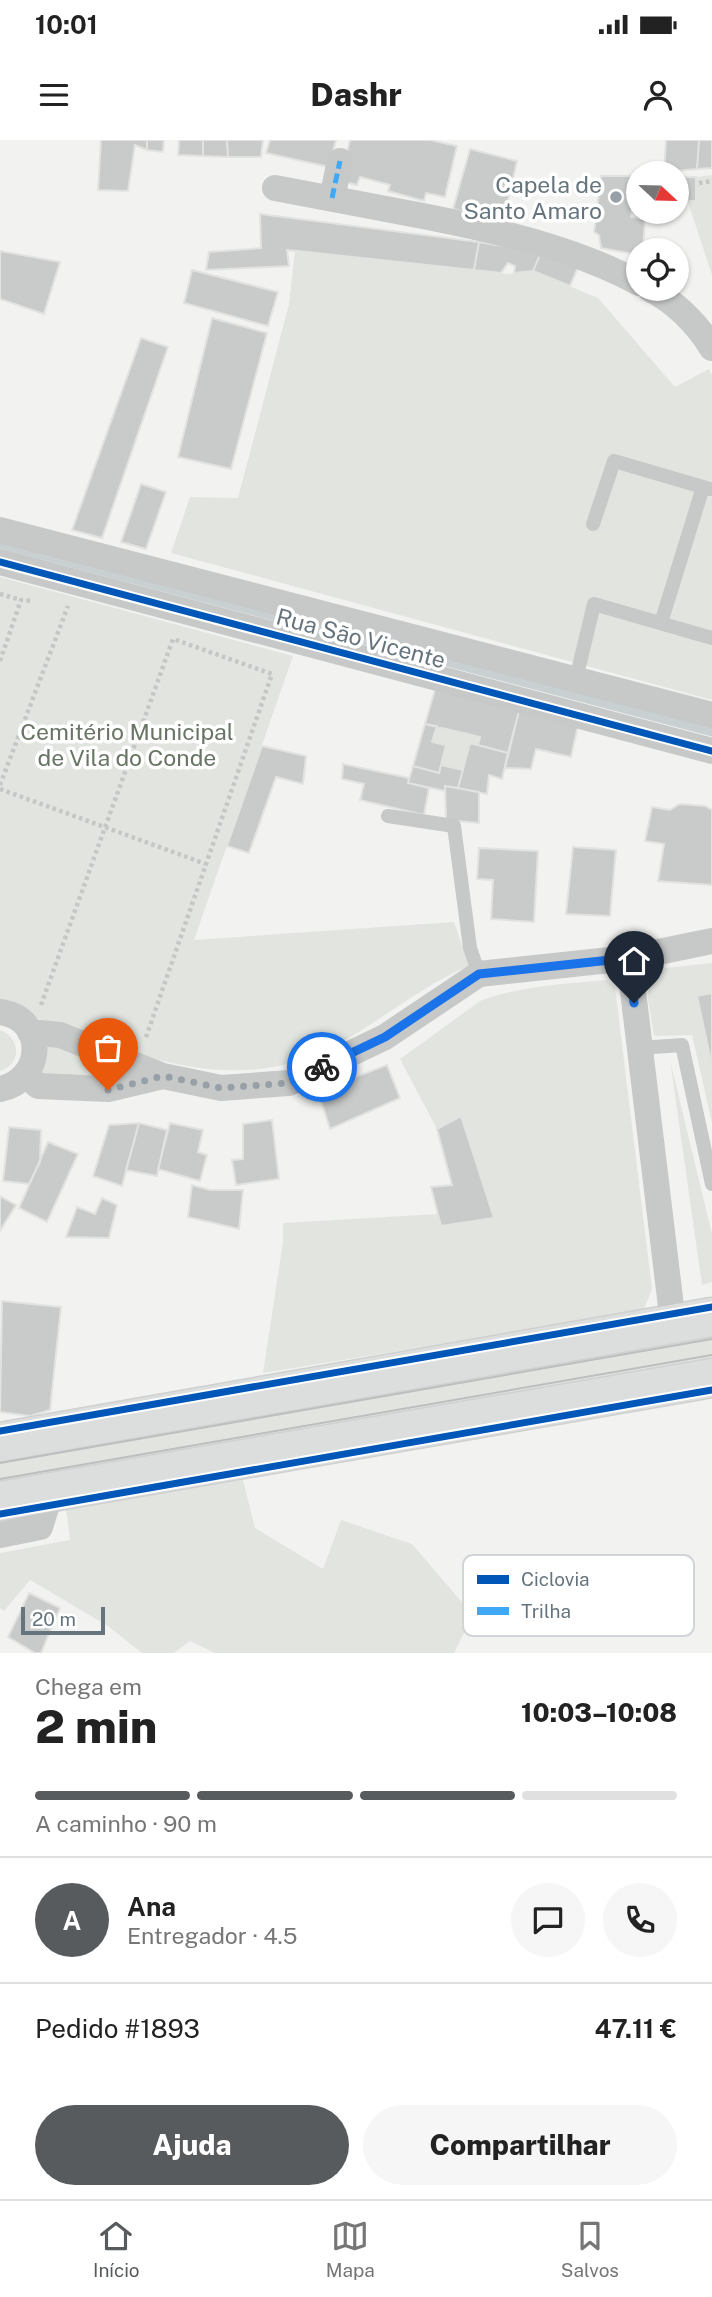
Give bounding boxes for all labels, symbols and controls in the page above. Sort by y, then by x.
text: 10:01 [35,9,98,40]
icon: menu [35,76,73,114]
text: Dashr [310,76,402,113]
icon: person [639,76,677,114]
north arrow [626,161,690,224]
map controls [626,161,689,301]
place label: Capela de Santo Amaro [463,171,602,224]
marker: Capela de Santo Amaro [608,189,624,205]
button: locate [626,238,689,301]
street label: Rua São Vicente [273,602,449,674]
park label: Cemitério Municipal de Vila do Conde [20,718,234,771]
pin [604,931,664,1003]
icon: home [615,942,653,980]
pin [78,1018,138,1090]
icon: bag [89,1029,127,1067]
courier [287,1032,357,1102]
icon: bike [303,1048,341,1086]
legend [463,1555,694,1636]
text: Ciclovia [521,1568,590,1590]
text: Trilha [521,1600,571,1622]
scale bar [21,1604,105,1636]
text: 20 m [32,1608,76,1630]
text: Chega em [35,1673,142,1700]
text: 10:03–10:08 [521,1697,677,1728]
text: 2 min [35,1699,157,1753]
text: A caminho · 90 m [35,1810,217,1837]
button: chat [511,1883,585,1957]
button: phone [603,1883,677,1957]
text: Ana [127,1891,176,1922]
text: A [63,1905,81,1936]
text: Entregador · 4.5 [127,1922,298,1949]
text: Pedido #1893 [35,2013,200,2044]
text: 47.11 € [595,2013,677,2044]
button: Ajuda [35,2105,349,2185]
button: Compartilhar [363,2105,677,2185]
tab: Início [93,2217,140,2281]
tab: Mapa [326,2217,375,2281]
tab: Salvos [561,2217,619,2281]

